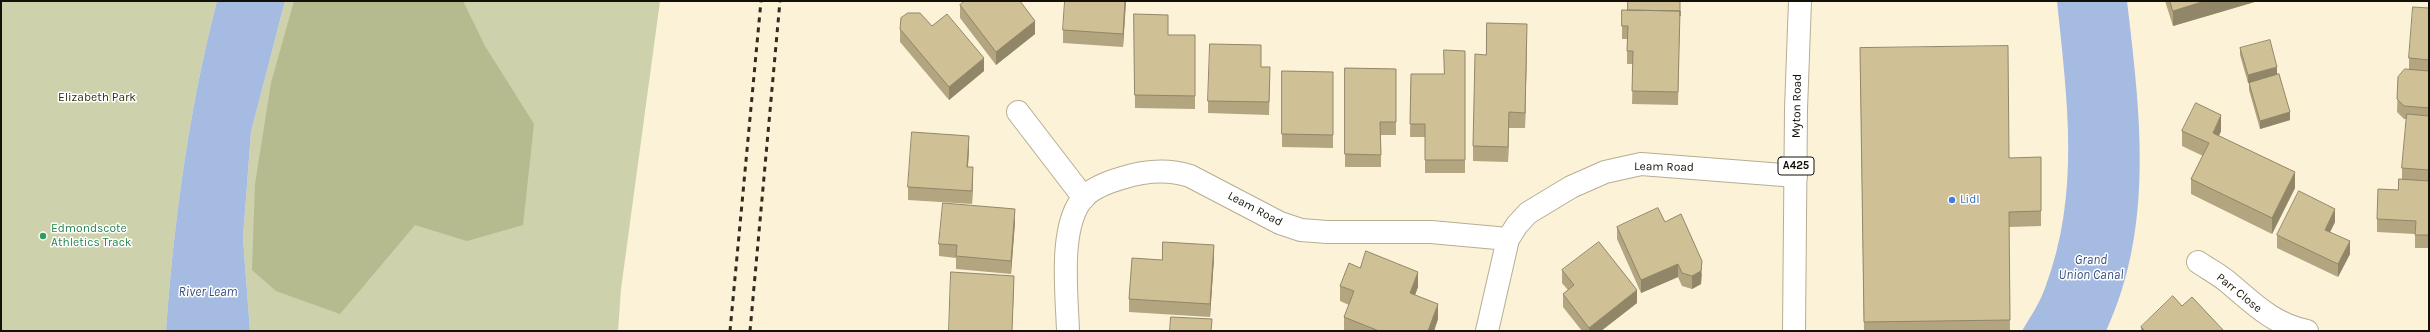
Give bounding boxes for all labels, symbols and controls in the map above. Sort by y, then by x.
street label: Myton Road [1789,74,1805,138]
park label: Elizabeth Park [58,91,136,105]
road number: A425 [1778,157,1814,175]
street label: Leam Road [1634,159,1694,175]
street label: Leam Road [1225,189,1285,229]
place label: Lidl [1960,193,1980,207]
marker: Lidl [1947,195,1957,205]
place label: Edmondscote Athletics Track [51,222,132,250]
marker: Edmondscote Athletics Track [38,231,48,241]
water label: Grand Union Canal [2058,252,2124,283]
street label: Parr Close [2213,270,2265,316]
water label: River Leam [179,284,237,300]

